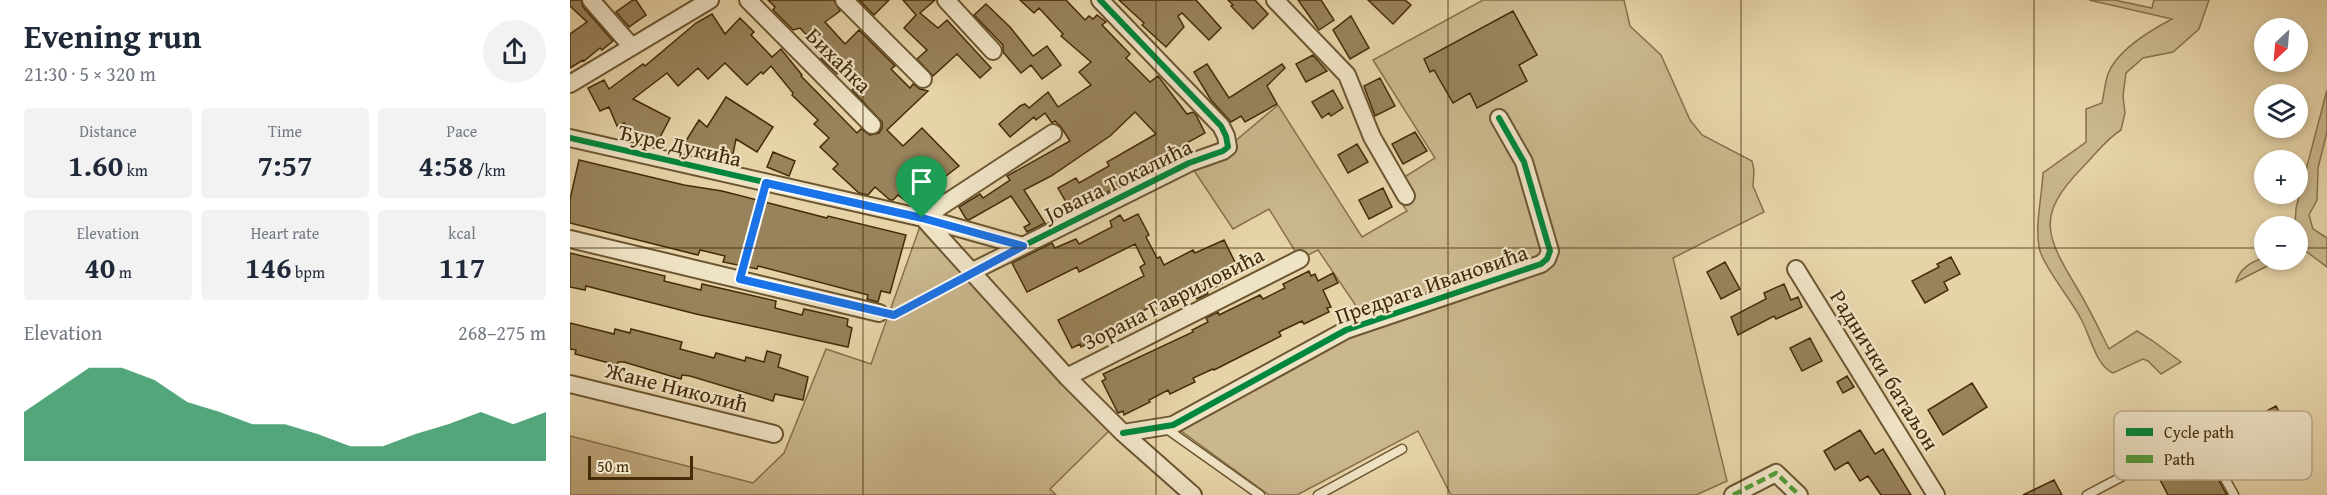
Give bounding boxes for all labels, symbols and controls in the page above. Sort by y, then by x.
text: Evening run [24,12,201,60]
north arrow [2254,18,2308,72]
map controls [2254,18,2308,270]
button: share [483,20,546,83]
street label: Бихаћка [799,20,880,101]
text: 21:30 · 5 × 320 m [24,59,156,88]
button: layers [2254,84,2308,138]
street label: Ђуре Дукића [615,115,745,175]
text: Distance [79,119,137,143]
text: Time [268,119,302,143]
text: Pace [447,119,477,143]
street label: Јована Токалића [1036,130,1198,231]
text: 1.60 [68,143,123,187]
text: 7:57 [257,143,313,187]
text: 4:58 [418,143,473,187]
button: + [2254,150,2308,204]
pin [896,156,947,218]
text: km [123,158,148,182]
text: /km [473,158,506,182]
icon: arrive [905,165,938,198]
button: − [2254,216,2308,270]
text: Elevation [77,221,139,245]
text: Heart rate [251,221,319,245]
text: kcal [448,221,476,245]
street label: Предрага Ивановића [1330,236,1532,332]
street label: Зорана Гавриловића [1077,238,1270,358]
text: 40 [84,245,115,289]
text: 146 [245,245,292,289]
text: 117 [439,245,485,289]
text: m [115,260,132,284]
text: bpm [292,260,325,284]
street label: Раднички батаљон [1823,283,1948,457]
text: Elevation [24,318,102,347]
text: 268–275 m [458,318,546,347]
street label: Жане Николић [601,354,752,420]
legend [2114,411,2312,480]
text: Cycle path [2164,420,2234,444]
text: Path [2164,447,2195,471]
scale bar [588,453,693,480]
text: 50 m [597,454,629,478]

